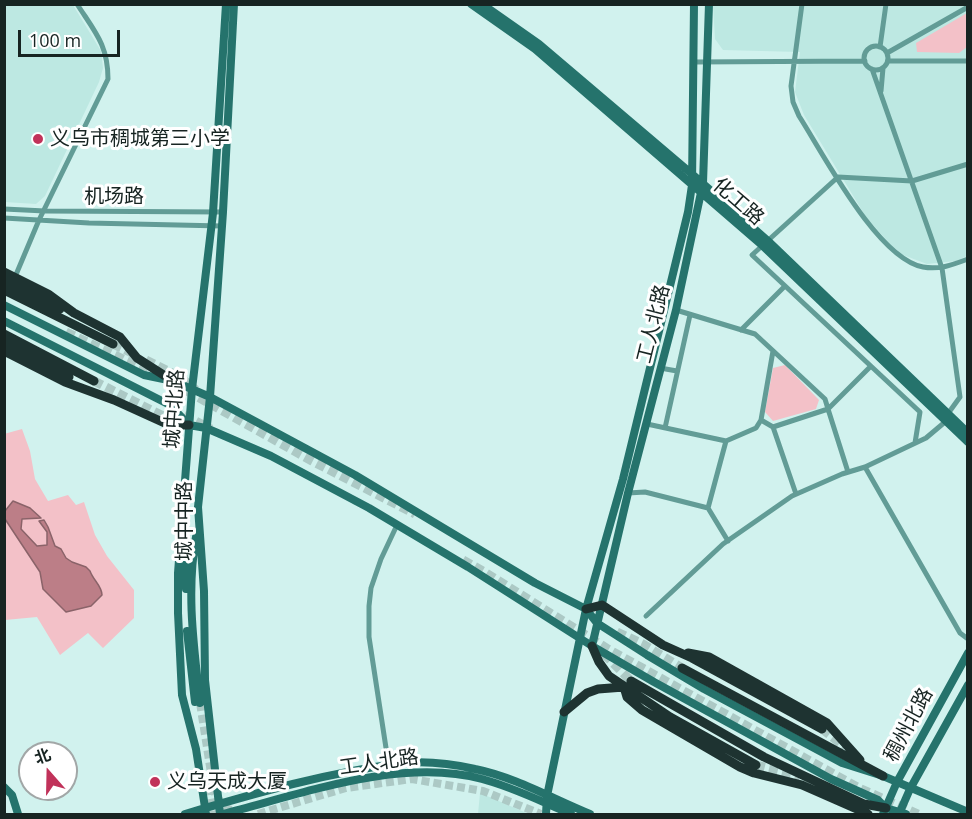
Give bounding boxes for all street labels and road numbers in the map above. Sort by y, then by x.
street label: 化工路 [707,173,769,231]
street label: 机场路 [84,185,144,209]
street label: 工人北路 [633,282,675,366]
street label: 城中北路 [160,368,190,450]
street label: 城中中路 [173,481,197,561]
street label: 稠州北路 [880,684,938,766]
street label: 工人北路 [338,746,420,780]

